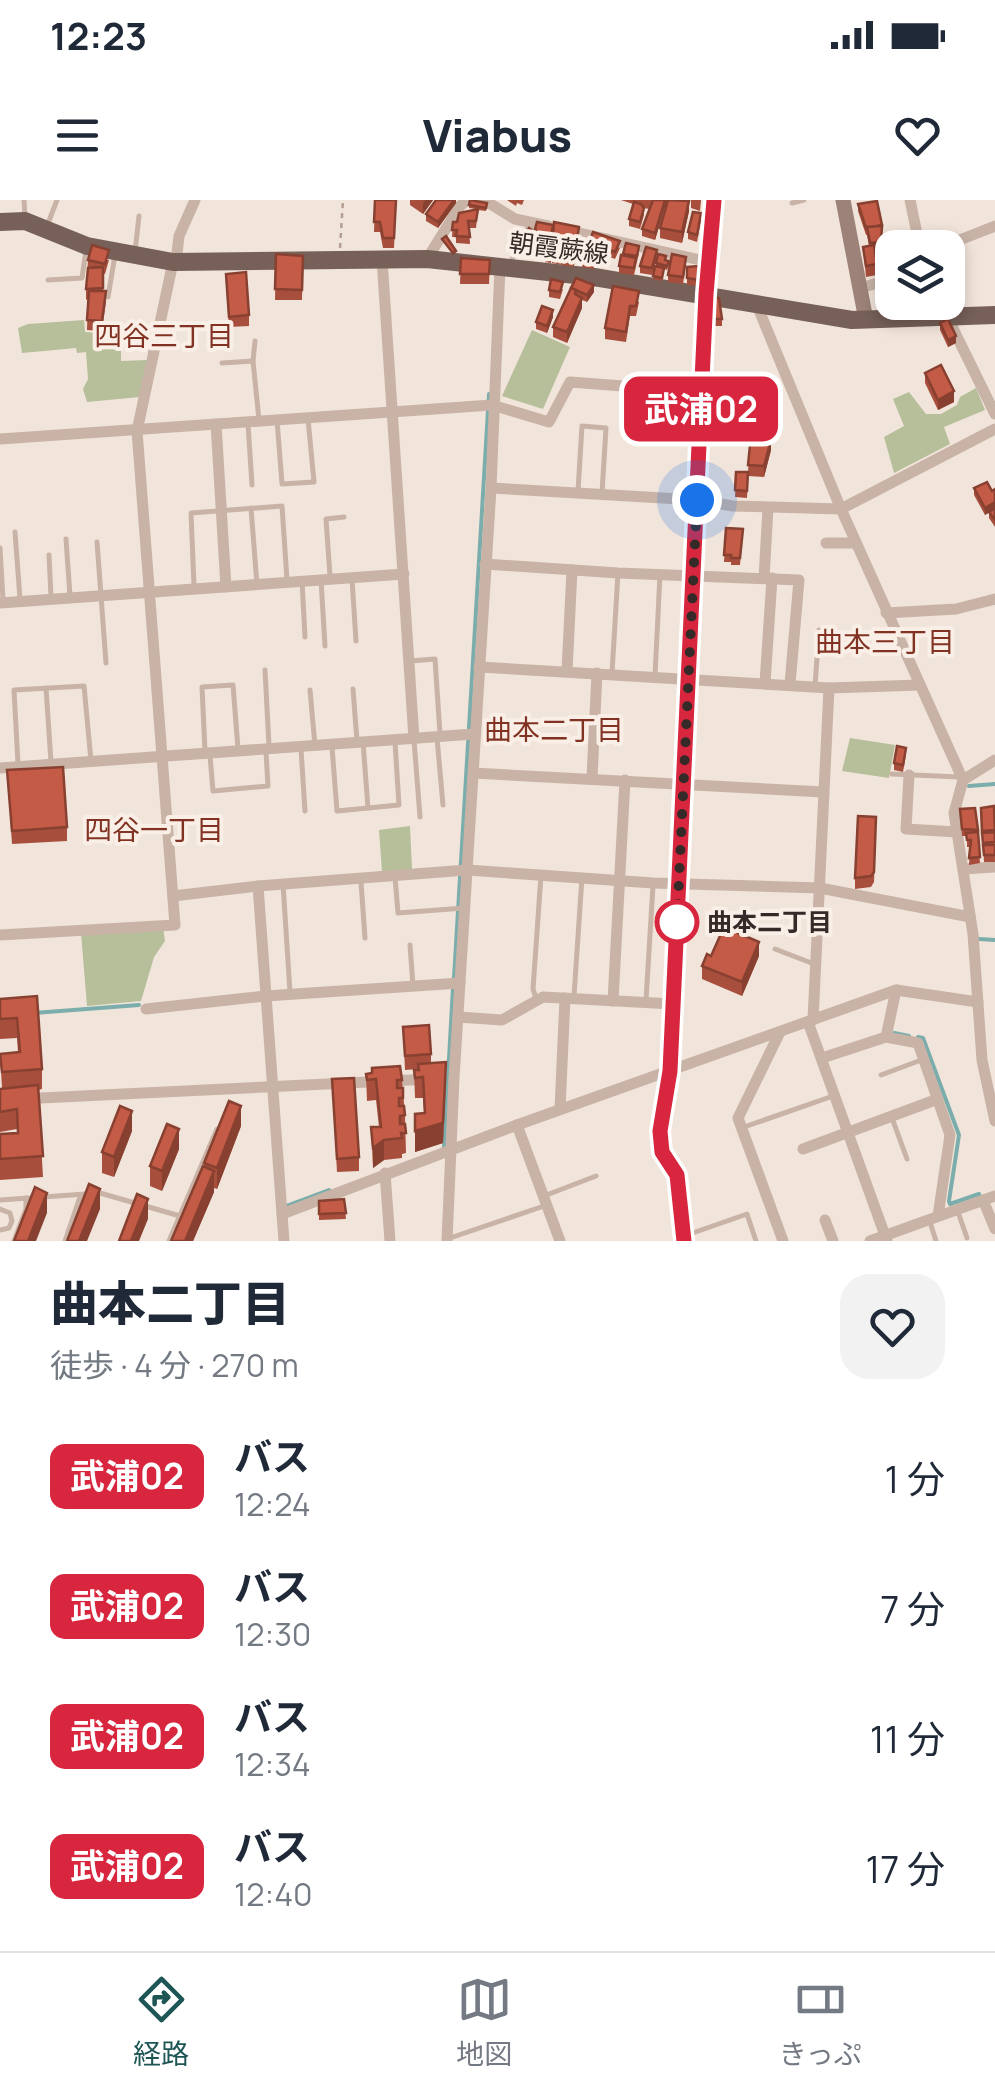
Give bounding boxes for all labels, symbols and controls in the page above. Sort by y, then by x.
text: 12:23 [50,9,147,61]
text: Viabus [423,104,572,166]
icon: menu [50,108,105,163]
icon: heart [890,108,945,163]
street label: 朝霞蕨線 [507,224,611,271]
map controls [875,230,965,320]
button: layers [875,230,965,320]
district label: 四谷三丁目 [94,316,234,354]
line badge: 武浦02 [631,376,771,442]
text: 武浦02 [644,385,758,433]
your location [672,475,722,525]
district label: 曲本三丁目 [815,622,955,660]
district label: 曲本二丁目 [484,710,624,748]
district label: 四谷一丁目 [84,810,224,848]
marker: 曲本二丁目 [656,901,698,943]
place label: 曲本二丁目 [707,904,832,939]
text: 曲本二丁目 [50,1270,290,1335]
button: heart [840,1274,945,1379]
text: 徒歩 · 4 分 · 270 m [50,1343,299,1387]
text: バス [234,1430,310,1482]
text: 武浦02 [70,1452,184,1500]
text: 1 分 [885,1452,945,1504]
text: 12:24 [234,1482,311,1526]
text: バス [234,1560,310,1612]
text: 武浦02 [70,1582,184,1630]
text: 7 分 [880,1582,945,1634]
text: 12:30 [234,1612,311,1656]
text: バス [234,1690,310,1742]
text: 武浦02 [70,1712,184,1760]
text: 11 分 [870,1712,945,1764]
text: 12:34 [234,1742,311,1786]
text: バス [234,1820,310,1872]
text: 武浦02 [70,1842,184,1890]
text: 17 分 [866,1842,945,1894]
text: 12:40 [234,1872,313,1916]
tab: 経路 [133,1972,189,2072]
tab: 地図 [456,1972,512,2072]
tab: きっぷ [779,1972,862,2072]

